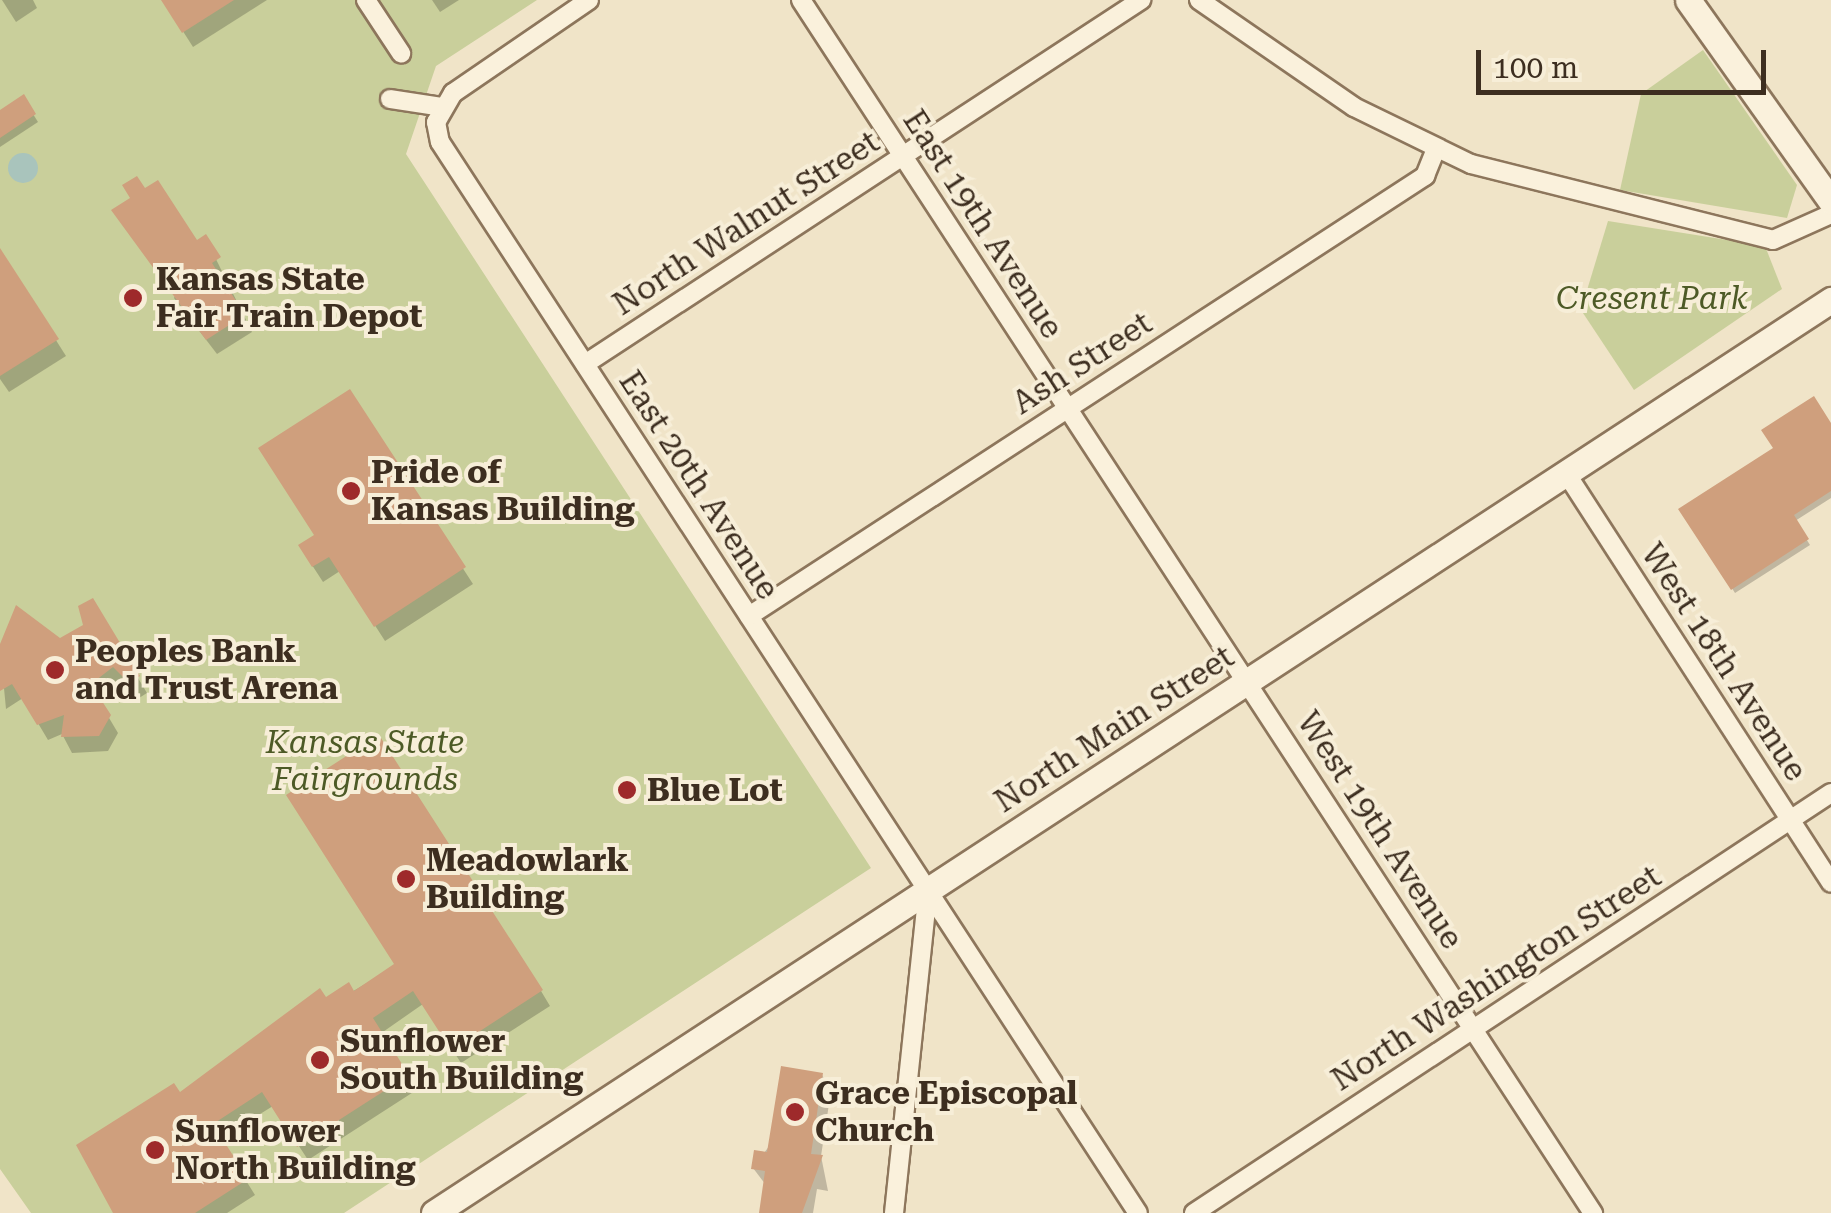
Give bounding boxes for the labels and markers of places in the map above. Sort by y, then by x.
place label: Kansas State Fair Train Depot [156,261,422,336]
marker: Kansas State Fair Train Depot [120,285,146,311]
place label: Pride of Kansas Building [371,454,635,529]
marker: Pride of Kansas Building [340,480,362,502]
place label: Peoples Bank and Trust Arena [75,633,338,708]
marker: Peoples Bank and Trust Arena [44,659,66,681]
place label: Blue Lot [647,771,783,809]
marker: Blue Lot [616,779,638,801]
place label: Meadowlark Building [426,842,629,917]
marker: Meadowlark Building [395,868,417,890]
place label: Sunflower South Building [340,1023,583,1098]
marker: Sunflower South Building [309,1049,331,1071]
place label: Grace Episcopal Church [815,1075,1077,1150]
marker: Grace Episcopal Church [784,1101,806,1123]
place label: Sunflower North Building [175,1113,416,1188]
marker: Sunflower North Building [144,1139,166,1161]

